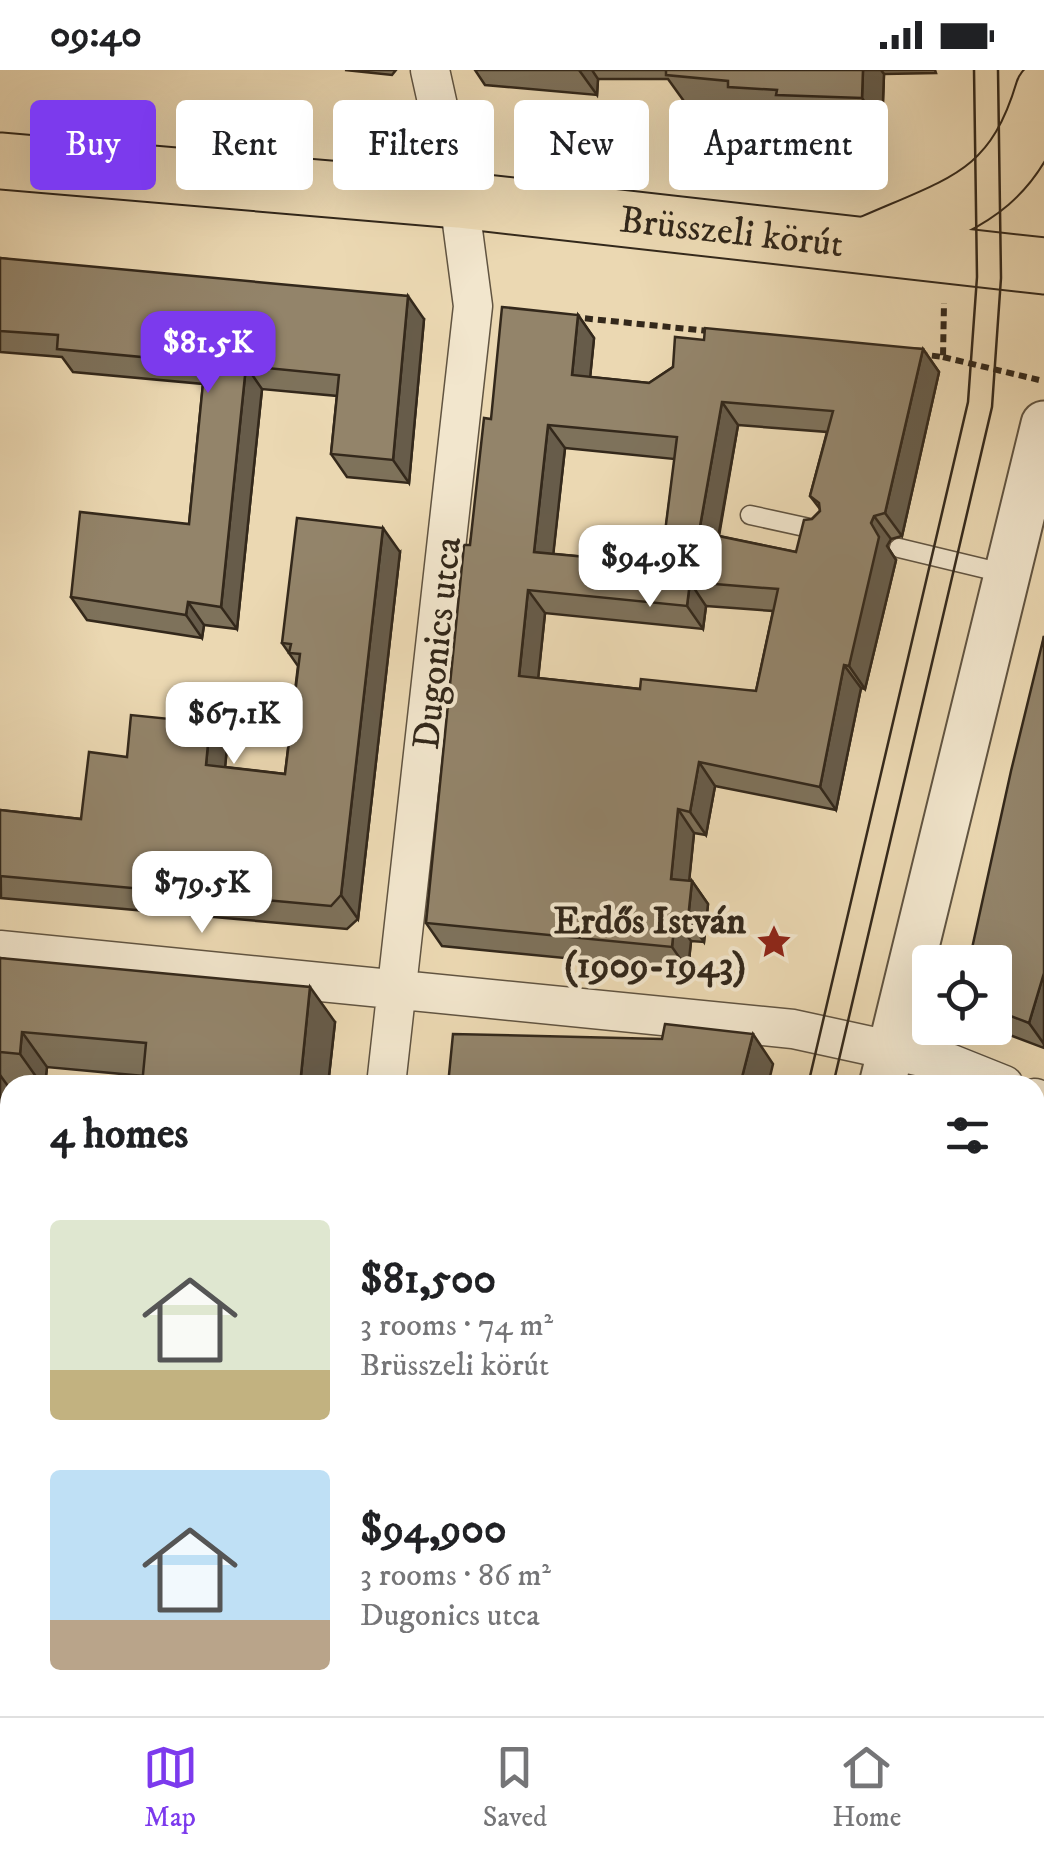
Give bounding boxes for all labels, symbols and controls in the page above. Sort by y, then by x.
text: 09:40 [50,11,142,59]
chip: Buy [30,100,156,190]
chip: Rent [176,100,313,190]
chip: Filters [333,100,494,190]
chip: New [514,100,649,190]
chip: Apartment [669,100,888,190]
street label: Brüsszeli körút [617,196,846,269]
pin: $81.5K [127,311,289,396]
text: $81.5K [163,323,253,363]
pin: $94.9K [569,525,731,610]
street label: Dugonics utca [403,535,473,752]
text: $94.9K [601,537,699,577]
pin: $67.1K [153,682,315,767]
text: $67.1K [188,694,280,734]
pin: $79.5K [121,851,283,936]
text: $79.5K [154,863,250,903]
place label: Erdős István (1909-1943) [554,898,746,990]
place icon: Erdős István (1909-1943) [755,923,793,961]
map controls [912,945,1012,1045]
button: locate [912,945,1012,1045]
icon: filters [940,1108,995,1163]
text: 4 homes [50,1109,188,1161]
text: $81,500 [360,1254,496,1306]
icon: home [130,1260,250,1380]
text: 3 rooms · 74 m² [360,1306,553,1346]
text: Brüsszeli körút [360,1346,549,1386]
text: $94,900 [360,1504,507,1556]
icon: home [130,1510,250,1630]
text: 3 rooms · 86 m² [360,1556,551,1596]
text: Dugonics utca [360,1596,540,1636]
tab: Map [143,1740,198,1835]
tab: Saved [483,1740,547,1835]
tab: Home [832,1740,901,1835]

